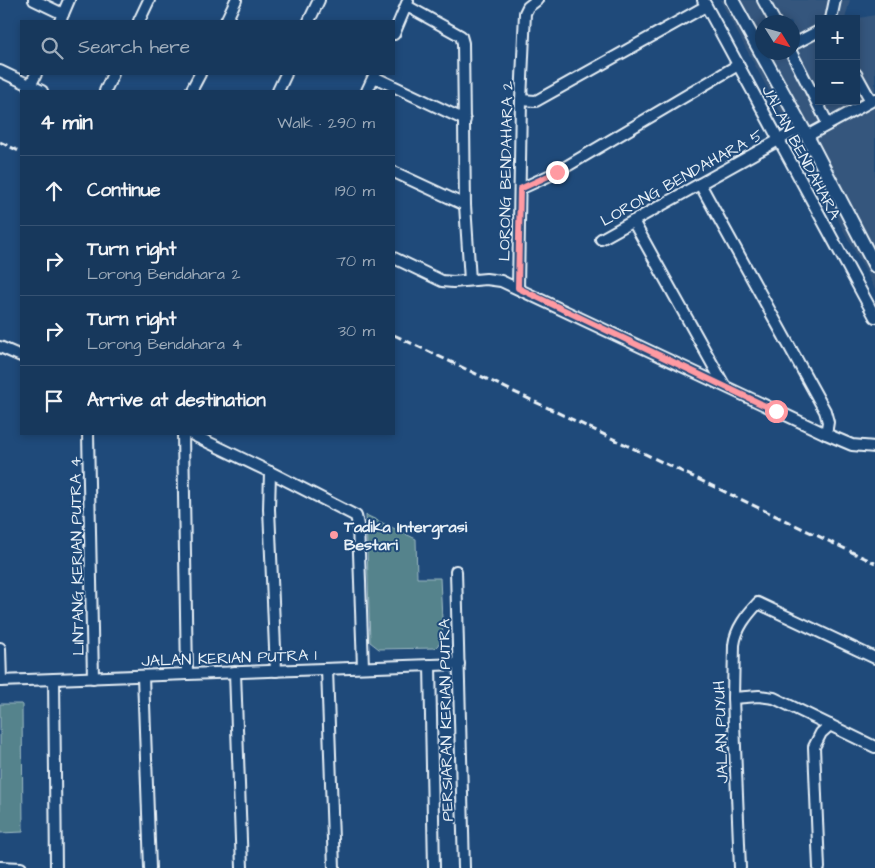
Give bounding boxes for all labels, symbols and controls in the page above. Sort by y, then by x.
north arrow [755,15,800,60]
map controls [815,15,860,105]
button: + [815,15,860,60]
search box [20,20,395,75]
icon: search [38,34,66,62]
text: Search here [78,34,190,61]
button: − [815,60,860,105]
street label: LORONG BENDAHARA 2 [493,81,519,261]
street label: JALAN BENDAHARA [756,81,846,224]
text: 4 min [40,108,93,137]
text: Walk · 290 m [277,112,375,134]
street label: LORONG BENDAHARA 5 [596,124,767,232]
route end [546,161,569,184]
icon: ahead [40,177,68,205]
text: Continue [87,177,161,204]
text: 190 m [335,180,375,202]
text: Turn right [87,236,176,263]
icon: right [40,247,68,275]
text: 70 m [336,250,375,272]
text: Lorong Bendahara 2 [87,263,241,285]
text: Turn right [87,306,176,333]
icon: right [40,317,68,345]
text: 30 m [338,320,375,342]
text: Lorong Bendahara 4 [87,333,242,355]
icon: arrive [40,387,68,415]
text: Arrive at destination [87,387,266,414]
route start [765,400,788,423]
street label: LINTANG KERIAN PUTRA 4 [64,456,90,656]
place label: Tadika Intergrasi Bestari [343,516,468,556]
marker: Tadika Intergrasi Bestari [328,529,340,541]
street label: PERSIARAN KERIAN PUTRA [433,619,459,821]
street label: JALAN KERIAN PUTRA 1 [141,644,317,672]
street label: JALAN PUYUH [708,680,734,784]

